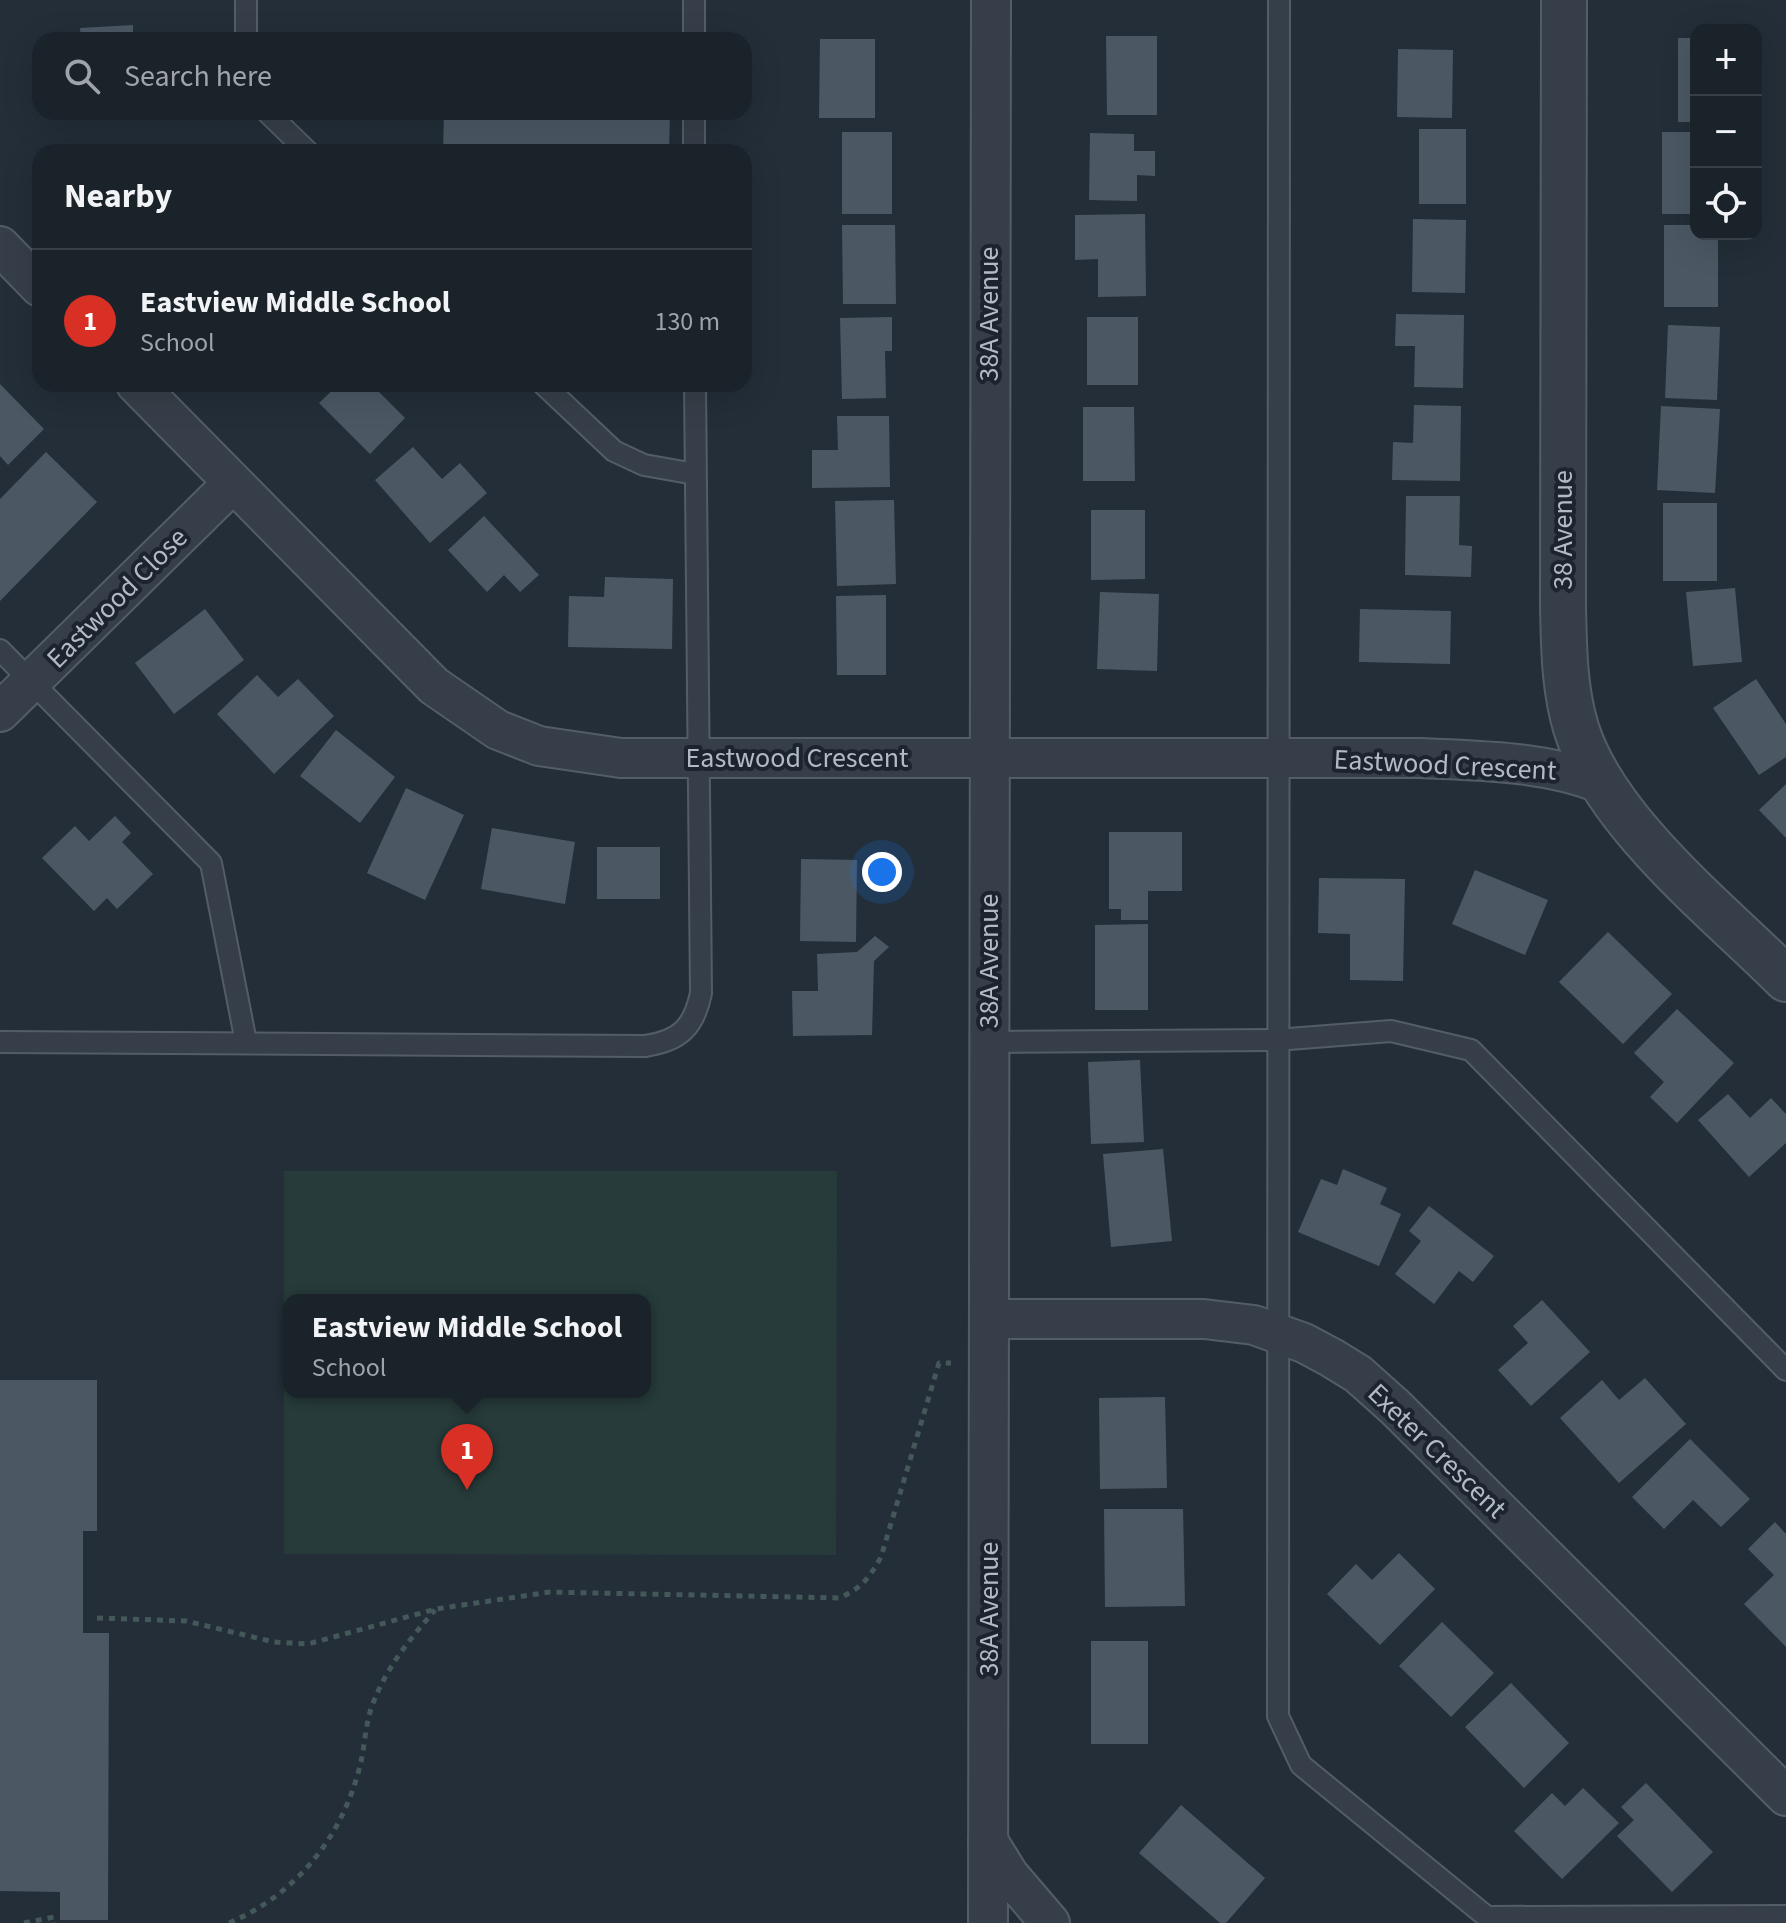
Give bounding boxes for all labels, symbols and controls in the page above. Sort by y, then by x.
map controls [1690,24,1762,240]
button: + [1690,24,1762,96]
search box [32,32,752,120]
icon: search [60,54,104,98]
text: Search here [124,55,272,98]
button: − [1690,96,1762,168]
button: locate [1690,168,1762,240]
text: Nearby [64,172,172,221]
street label: 38A Avenue [969,247,1009,381]
text: Eastview Middle School [140,281,450,324]
text: 1 [83,303,97,340]
text: 130 m [654,303,720,340]
text: School [140,324,215,361]
street label: 38 Avenue [1543,470,1583,590]
street label: Eastwood Close [37,518,197,678]
street label: Eastwood Crescent [686,738,909,778]
street label: Eastwood Crescent [1333,739,1558,791]
your location [862,852,902,892]
street label: 38A Avenue [969,894,1009,1028]
popup [283,1294,651,1398]
text: Eastview Middle School [312,1306,622,1349]
text: School [312,1349,386,1386]
street label: Exeter Crescent [1358,1374,1516,1528]
pin: 1 [441,1424,493,1490]
street label: 38A Avenue [969,1542,1009,1676]

